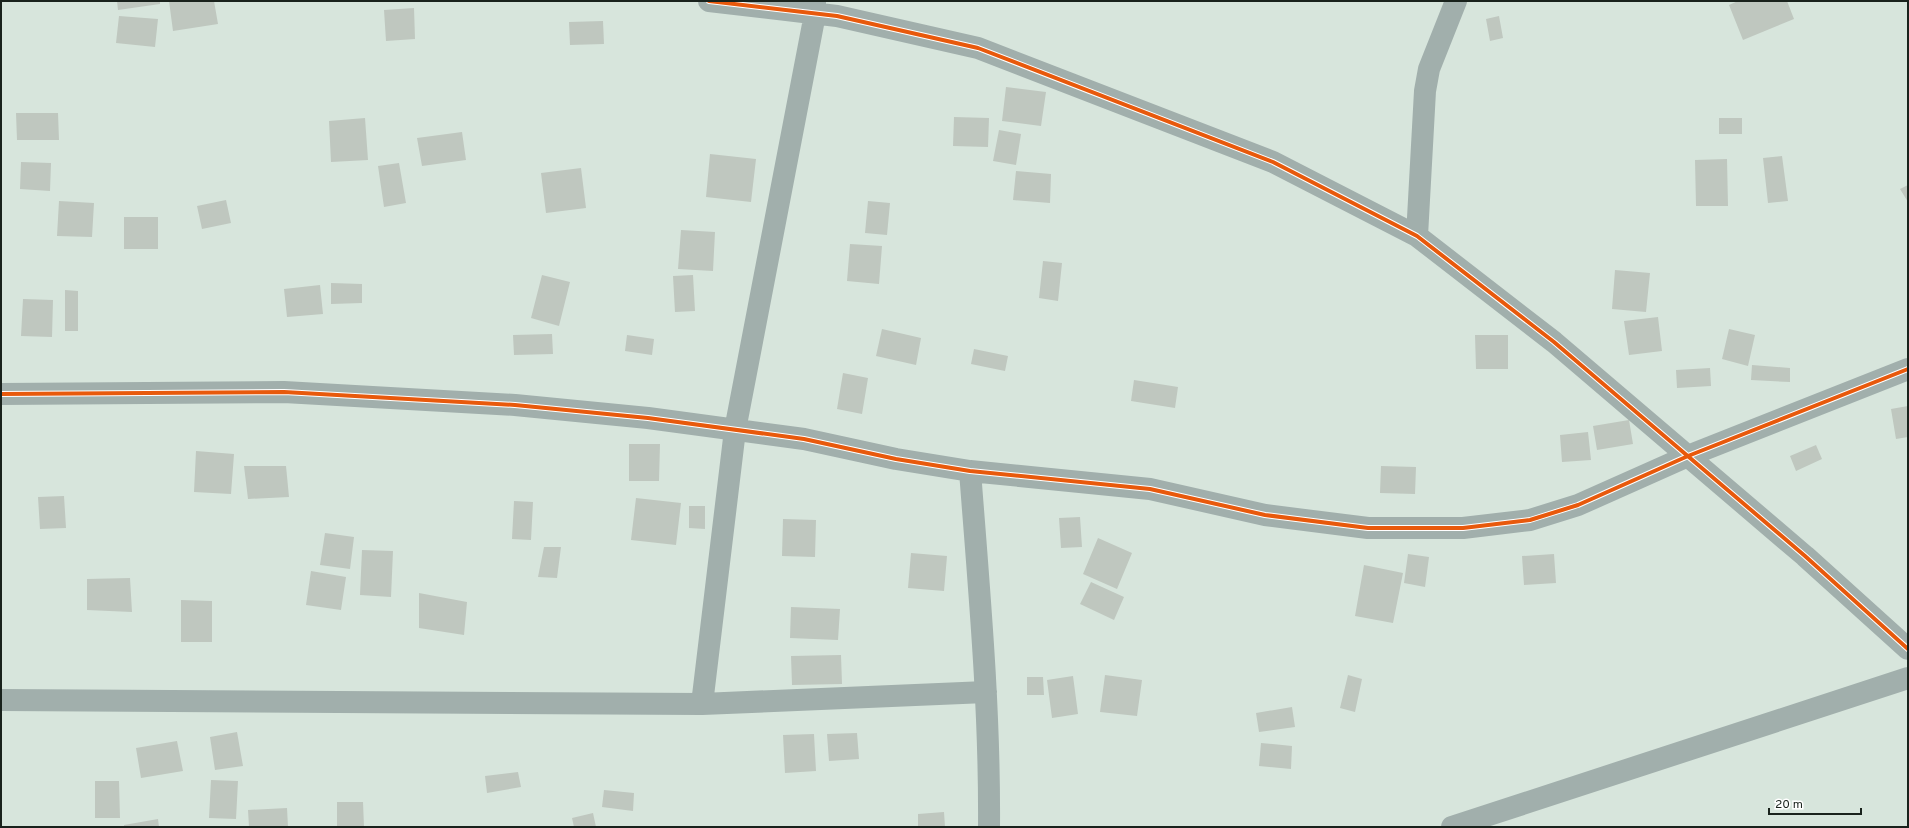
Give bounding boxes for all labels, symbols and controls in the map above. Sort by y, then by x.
scale bar [1769,790,1861,816]
text: 20 m [1775,797,1803,813]

